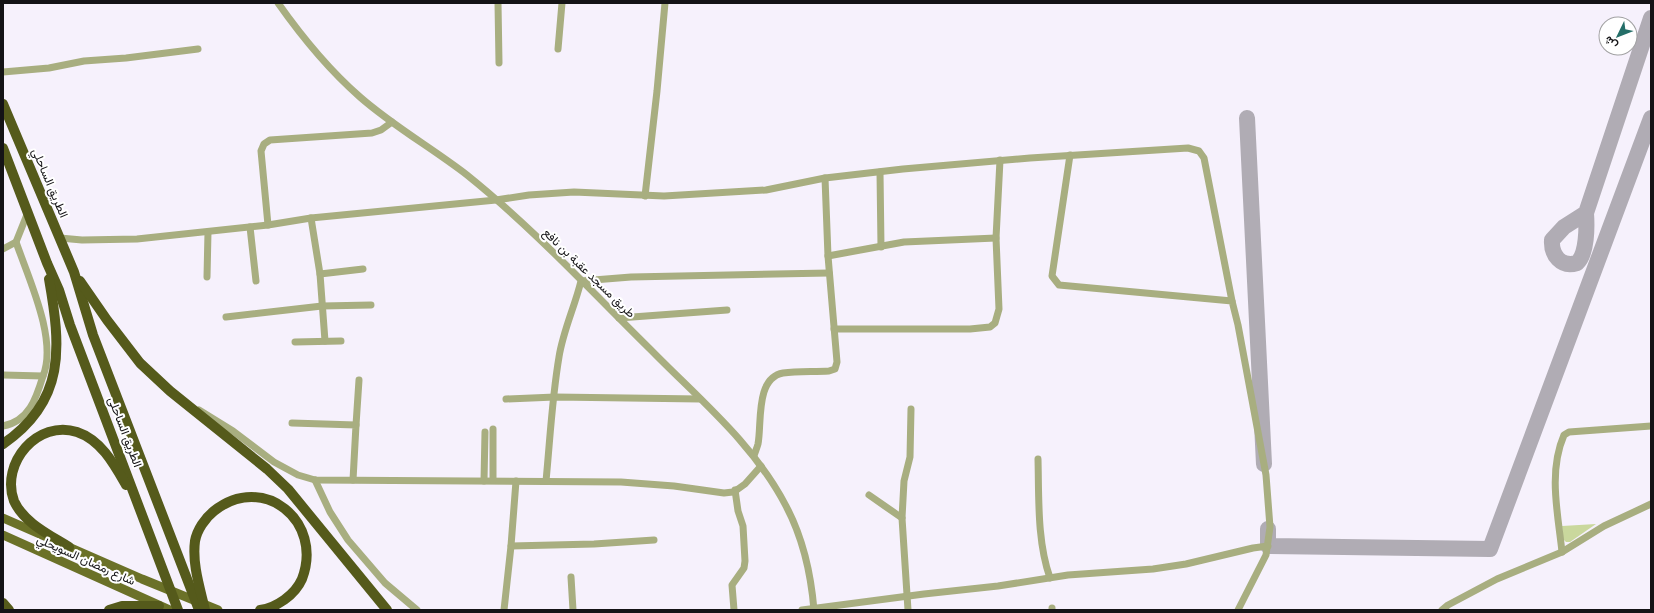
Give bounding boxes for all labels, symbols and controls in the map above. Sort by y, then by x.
north arrow [1598,16,1638,56]
text: ش [1600,33,1620,53]
street label: الطريق الساحلي [26,145,73,221]
street label: طريق مسجد عقبة بن نافع [539,224,639,322]
street label: الطريق الساحلى [104,394,147,469]
street label: شارع رمضان السويحلي [33,530,138,591]

